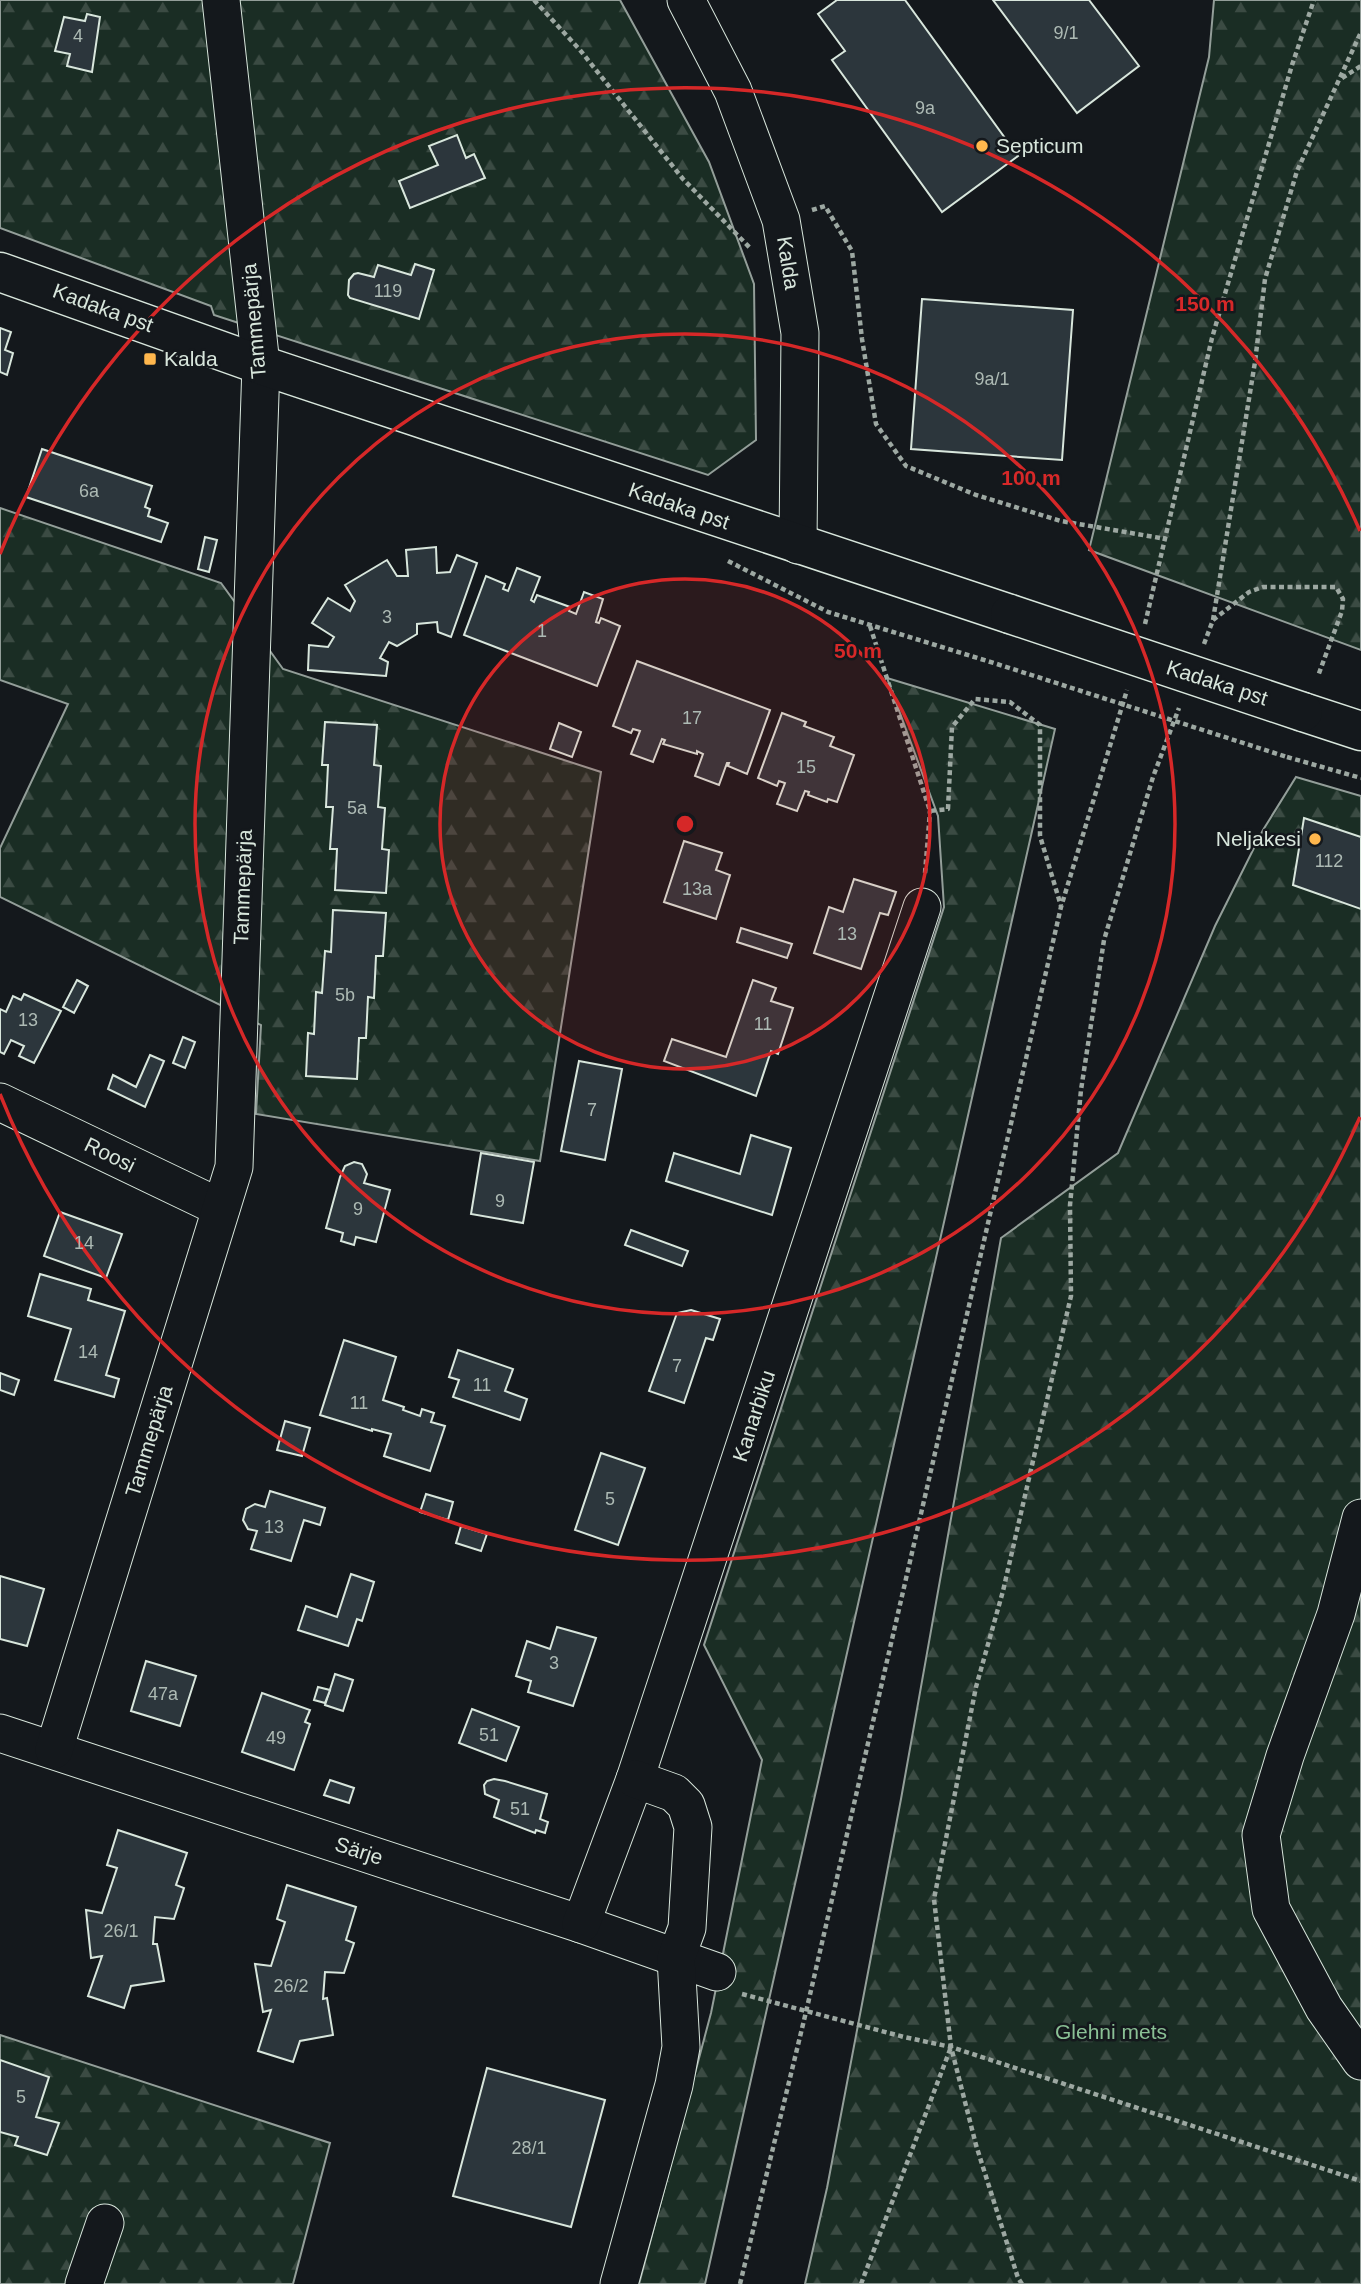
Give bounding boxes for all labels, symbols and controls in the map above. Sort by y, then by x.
house number: 9/1 [1053,23,1079,43]
house number: 4 [73,26,83,46]
house number: 9a [915,98,936,118]
place label: Septicum [996,134,1084,157]
marker: Septicum [974,138,990,154]
street label: Kalda [773,235,804,292]
street label: Tammepärja [237,262,270,380]
street label: Kadaka pst [50,279,157,336]
house number: 119 [374,281,402,301]
text: 150 m [1175,292,1235,315]
place label: Kalda [164,347,218,370]
marker: Kalda [142,351,158,367]
house number: 9a/1 [974,369,1010,389]
text: 100 m [1001,466,1061,489]
street label: Kadaka pst [626,478,733,534]
house number: 6a [79,481,100,501]
house number: 3 [382,607,392,627]
house number: 1 [537,621,547,641]
text: 50 m [834,639,882,662]
street label: Kadaka pst [1164,655,1271,710]
house number: 17 [682,708,702,728]
house number: 15 [796,757,816,777]
house number: 5a [347,798,368,818]
centre of rings [673,812,697,836]
place label: Neljakesi [1216,827,1301,850]
street label: Tammepärja [229,829,256,945]
marker: Neljakesi [1307,831,1323,847]
house number: 112 [1315,851,1343,871]
house number: 13a [682,879,713,899]
house number: 13 [837,924,857,944]
house number: 5b [335,985,355,1005]
house number: 13 [18,1010,38,1030]
house number: 11 [754,1014,772,1034]
house number: 7 [587,1100,597,1120]
street label: Roosi [81,1132,139,1177]
house number: 9 [495,1191,505,1211]
house number: 9 [353,1199,363,1219]
house number: 14 [74,1233,94,1253]
house number: 14 [78,1342,98,1362]
house number: 7 [672,1356,682,1376]
street label: Kanarbiku [728,1367,779,1464]
house number: 11 [473,1375,491,1395]
street label: Tammepärja [121,1382,177,1499]
house number: 11 [350,1393,368,1413]
house number: 5 [605,1489,615,1509]
house number: 13 [264,1517,284,1537]
house number: 3 [549,1653,559,1673]
house number: 47a [148,1684,179,1704]
house number: 51 [479,1725,499,1745]
house number: 49 [266,1728,286,1748]
house number: 51 [510,1799,530,1819]
street label: Särje [332,1832,386,1869]
house number: 26/1 [103,1921,139,1941]
house number: 26/2 [273,1976,309,1996]
park label: Glehni mets [1055,2020,1167,2043]
house number: 5 [16,2087,26,2107]
house number: 28/1 [511,2138,547,2158]

